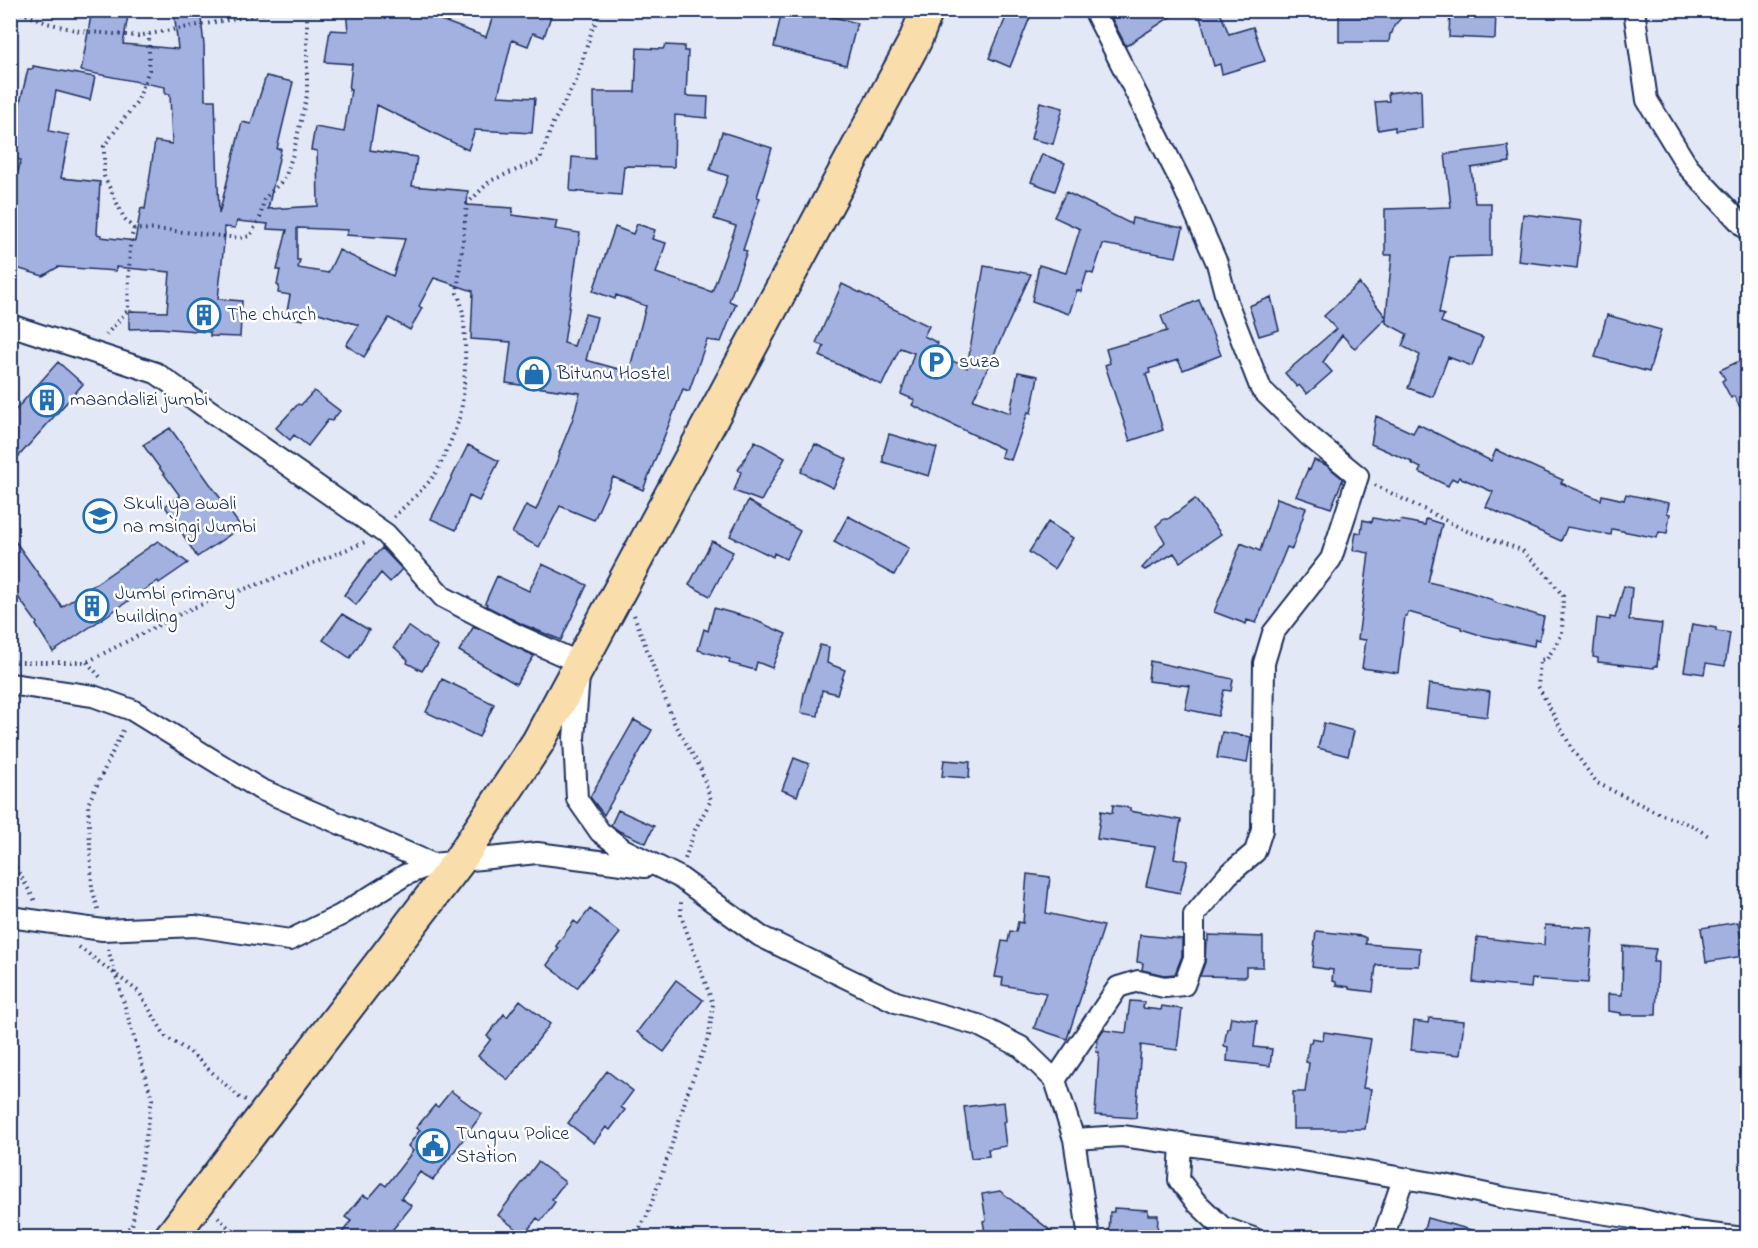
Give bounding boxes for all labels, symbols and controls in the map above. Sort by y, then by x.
building icon: The church [186,297,222,333]
place label: The church [227,301,316,330]
parking icon: suza [918,344,954,380]
place label: suza [959,348,1000,377]
shop icon: Bitunu Hostel [516,356,552,392]
place label: Bitunu Hostel [556,360,670,389]
building icon: maandalizi jumbi [29,382,65,418]
place label: maandalizi jumbi [70,386,208,415]
place label: Skuli ya awali na msingi Jumbi [123,490,256,543]
school or university icon: Skuli ya awali na msingi Jumbi [82,498,118,534]
place label: Jumbi primary building [115,580,235,633]
building icon: Jumbi primary building [74,588,110,624]
place label: Tunguu Police Station [456,1120,569,1172]
public building icon: Tunguu Police Station [415,1128,451,1164]

